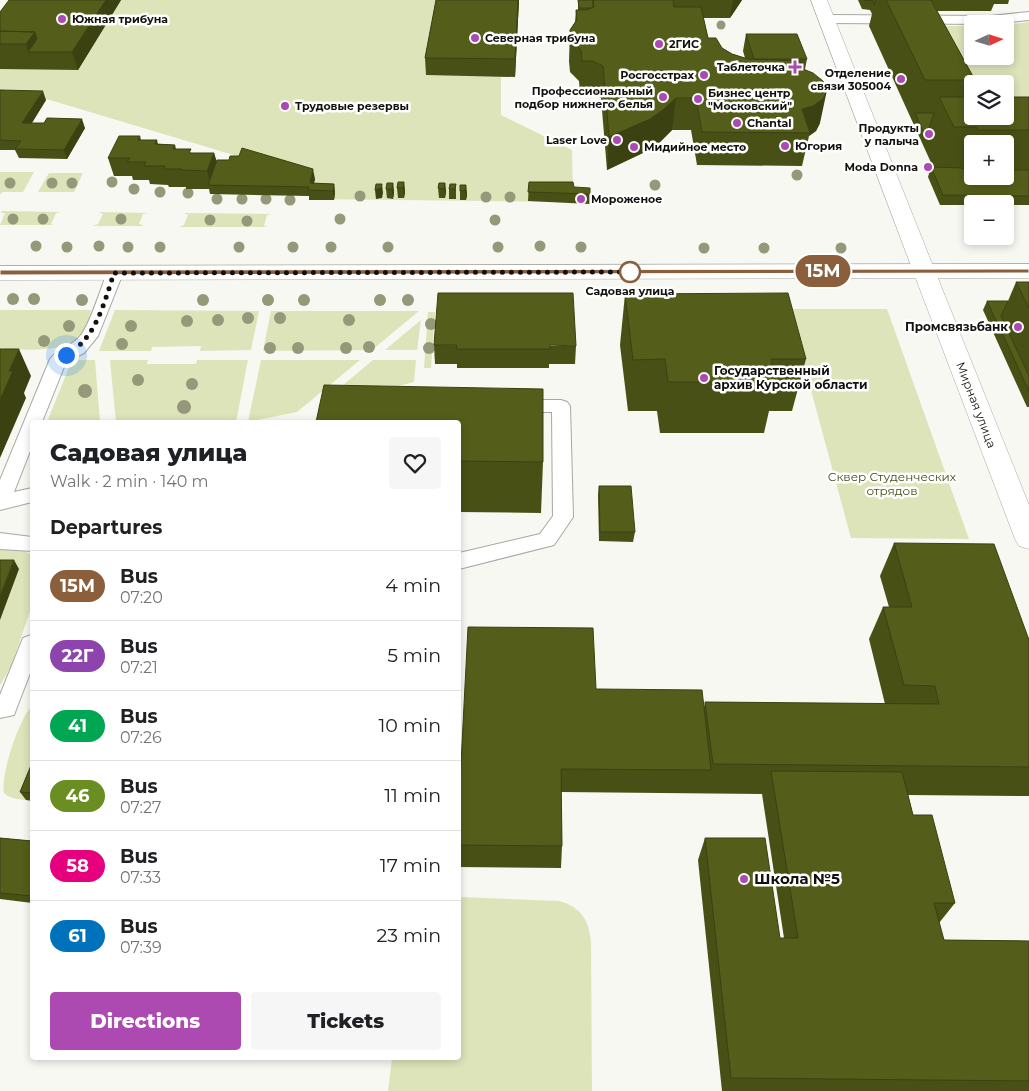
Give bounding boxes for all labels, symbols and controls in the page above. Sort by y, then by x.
place label: Южная трибуна [72,12,168,26]
marker: Южная трибуна [56,13,68,25]
north arrow [964,15,1014,65]
map controls [964,15,1014,245]
place label: Северная трибуна [485,31,595,45]
marker: Северная трибуна [469,32,481,44]
place label: 2ГИС [669,37,699,51]
marker: 2ГИС [653,38,665,50]
place label: Таблеточка [717,60,785,74]
marker: Таблеточка [789,61,801,73]
place label: Отделение связи 305004 [811,66,891,93]
place label: Росгосстрах [620,68,694,82]
marker: Росгосстрах [698,69,710,81]
marker: Отделение связи 305004 [895,73,907,85]
button: layers [964,75,1014,125]
place label: Профессиональный подбор нижнего белья [514,84,653,111]
place label: Бизнес центр "Московский" [708,86,792,113]
marker: Профессиональный подбор нижнего белья [657,91,669,103]
marker: Бизнес центр "Московский" [692,93,704,105]
place label: Трудовые резервы [295,99,409,113]
marker: Трудовые резервы [279,100,291,112]
place label: Chantal [747,116,792,130]
marker: Chantal [731,117,743,129]
place label: Продукты у палыча [859,121,919,148]
marker: Продукты у палыча [923,128,935,140]
place label: Laser Love [546,133,607,147]
marker: Laser Love [611,134,623,146]
button: + [964,135,1014,185]
place label: Югория [795,139,842,153]
place label: Мидийное место [644,140,746,154]
marker: Югория [779,140,791,152]
marker: Мидийное место [628,141,640,153]
place label: Moda Donna [844,160,918,174]
marker: Moda Donna [922,161,934,173]
place label: Мороженое [591,192,662,206]
marker: Мороженое [575,193,587,205]
button: − [964,195,1014,245]
line badge: 15М [794,255,852,287]
text: 15М [805,260,841,282]
marker: Садовая улица [619,261,641,283]
place label: Садовая улица [586,284,674,298]
place label: Промсвязьбанк [905,319,1008,334]
marker: Промсвязьбанк [1012,321,1024,333]
your location [54,343,79,368]
street label: Мирная улица [953,360,1000,450]
place label: Государственный архив Курской области [714,363,867,392]
marker: Государственный архив Курской области [698,372,710,384]
button: heart [389,437,441,489]
text: Садовая улица [50,438,247,467]
park label: Сквер Студенческих отрядов [828,469,957,498]
text: Walk · 2 min · 140 m [50,472,209,491]
text: Departures [50,516,162,539]
text: Bus [120,565,158,588]
text: 4 min [385,574,441,597]
text: 15М [60,575,95,597]
text: 07:20 [120,588,163,607]
text: Bus [120,635,158,658]
text: 5 min [387,644,441,667]
text: 22Г [62,645,93,667]
text: 07:21 [120,658,158,677]
text: Bus [120,705,158,728]
text: 10 min [378,714,441,737]
text: 41 [68,715,87,737]
text: 07:26 [120,728,162,747]
text: Bus [120,775,158,798]
text: 11 min [384,784,441,807]
text: 46 [66,785,89,807]
text: 07:27 [120,798,161,817]
text: Bus [120,845,158,868]
text: 17 min [380,854,441,877]
text: 58 [66,855,89,877]
text: 07:33 [120,868,161,887]
place label: Школа №5 [754,869,840,888]
marker: Школа №5 [738,873,750,885]
text: Bus [120,915,158,938]
text: 23 min [376,924,441,947]
text: 61 [68,925,87,947]
text: 07:39 [120,938,162,957]
button: Directions [50,992,241,1050]
button: Tickets [251,992,441,1050]

